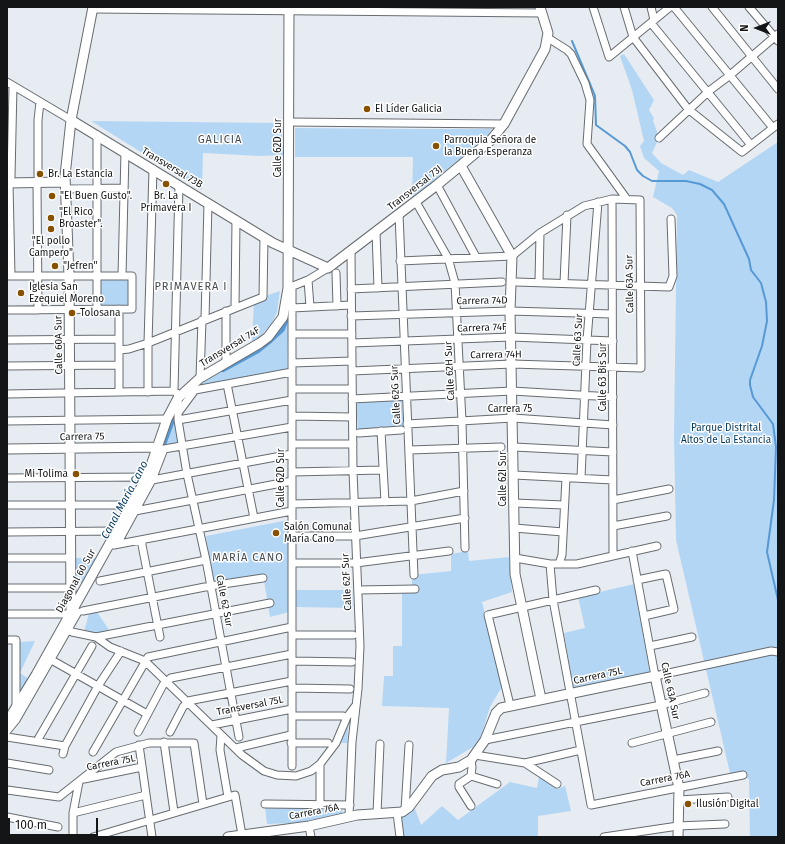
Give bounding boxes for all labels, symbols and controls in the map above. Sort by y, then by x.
north arrow [737,8,777,48]
text: N [738,24,751,32]
place label: El Líder Galicia [375,103,442,115]
marker: El Líder Galicia [362,104,372,114]
street label: Calle 62D Sur [272,118,284,178]
district label: GALICIA [198,133,242,147]
place label: Parroquia Señora de la Buena Esperanza [444,134,536,158]
marker: Parroquia Señora de la Buena Esperanza [431,141,441,151]
street label: Transversal 73B [139,145,205,191]
street label: Transversal 73J [385,163,445,213]
place label: Br. La Estancia [48,168,113,180]
marker: Br. La Estancia [35,169,45,179]
marker: Br. La Primavera I [161,179,171,189]
place label: "El Buen Gusto". [60,190,132,202]
place label: Br. La Primavera I [140,190,192,214]
marker: "El Buen Gusto". [47,191,57,201]
place label: "El Rico Broaster". [59,206,103,230]
marker: "El Rico Broaster". [46,213,56,223]
marker: "El pollo Campero" [46,224,56,234]
place label: "El pollo Campero" [29,235,73,258]
street label: Calle 63A Sur [623,255,637,313]
place label: "Jefren" [63,260,97,272]
marker: "Jefren" [50,261,60,271]
district label: PRIMAVERA I [154,280,228,294]
place label: Iglesia San Ezequiel Moreno [29,281,104,304]
marker: Iglesia San Ezequiel Moreno [16,288,26,298]
street label: Carrera 74D [456,295,508,307]
place label: Tolosana [80,307,120,319]
marker: Tolosana [67,308,77,318]
street label: Calle 63 Sur [571,313,585,367]
street label: Calle 60A Sur [52,315,66,375]
street label: Carrera 74F [457,321,507,335]
street label: Transversal 74F [198,324,262,370]
street label: Calle 62H Sur [442,341,458,401]
street label: Calle 63 Bis Sur [597,343,609,411]
street label: Carrera 74H [470,349,522,361]
street label: Calle 62G Sur [388,365,404,425]
street label: Carrera 75 [488,403,532,415]
park label: Parque Distrital Altos de La Estancia [681,422,771,446]
street label: Carrera 75 [60,431,104,443]
street label: Calle 62D Sur [275,448,287,508]
street label: Calle 62I Sur [497,451,509,507]
water label: Canal María Cano [99,459,151,541]
place label: Mi Tolima [25,468,68,480]
marker: Mi Tolima [71,469,81,479]
place label: Salón Comunal María Cano [284,521,352,544]
marker: Salón Comunal María Cano [271,528,281,538]
street label: Diagonal 60 Sur [54,547,98,615]
district label: MARÍA CANO [212,551,284,565]
street label: Calle 62F Sur [340,553,354,611]
street label: Calle 62 Sur [213,574,235,628]
street label: Calle 63A Sur [658,661,682,721]
street label: Carrera 75L [572,665,624,687]
street label: Transversal 75L [215,694,285,718]
street label: Carrera 75L [85,752,137,774]
street label: Carrera 76A [639,768,691,790]
place label: Ilusión Digital [696,798,759,810]
marker: Ilusión Digital [683,799,693,809]
street label: Carrera 76A [288,801,340,823]
scale bar [10,810,100,836]
text: 100 m [15,818,47,832]

